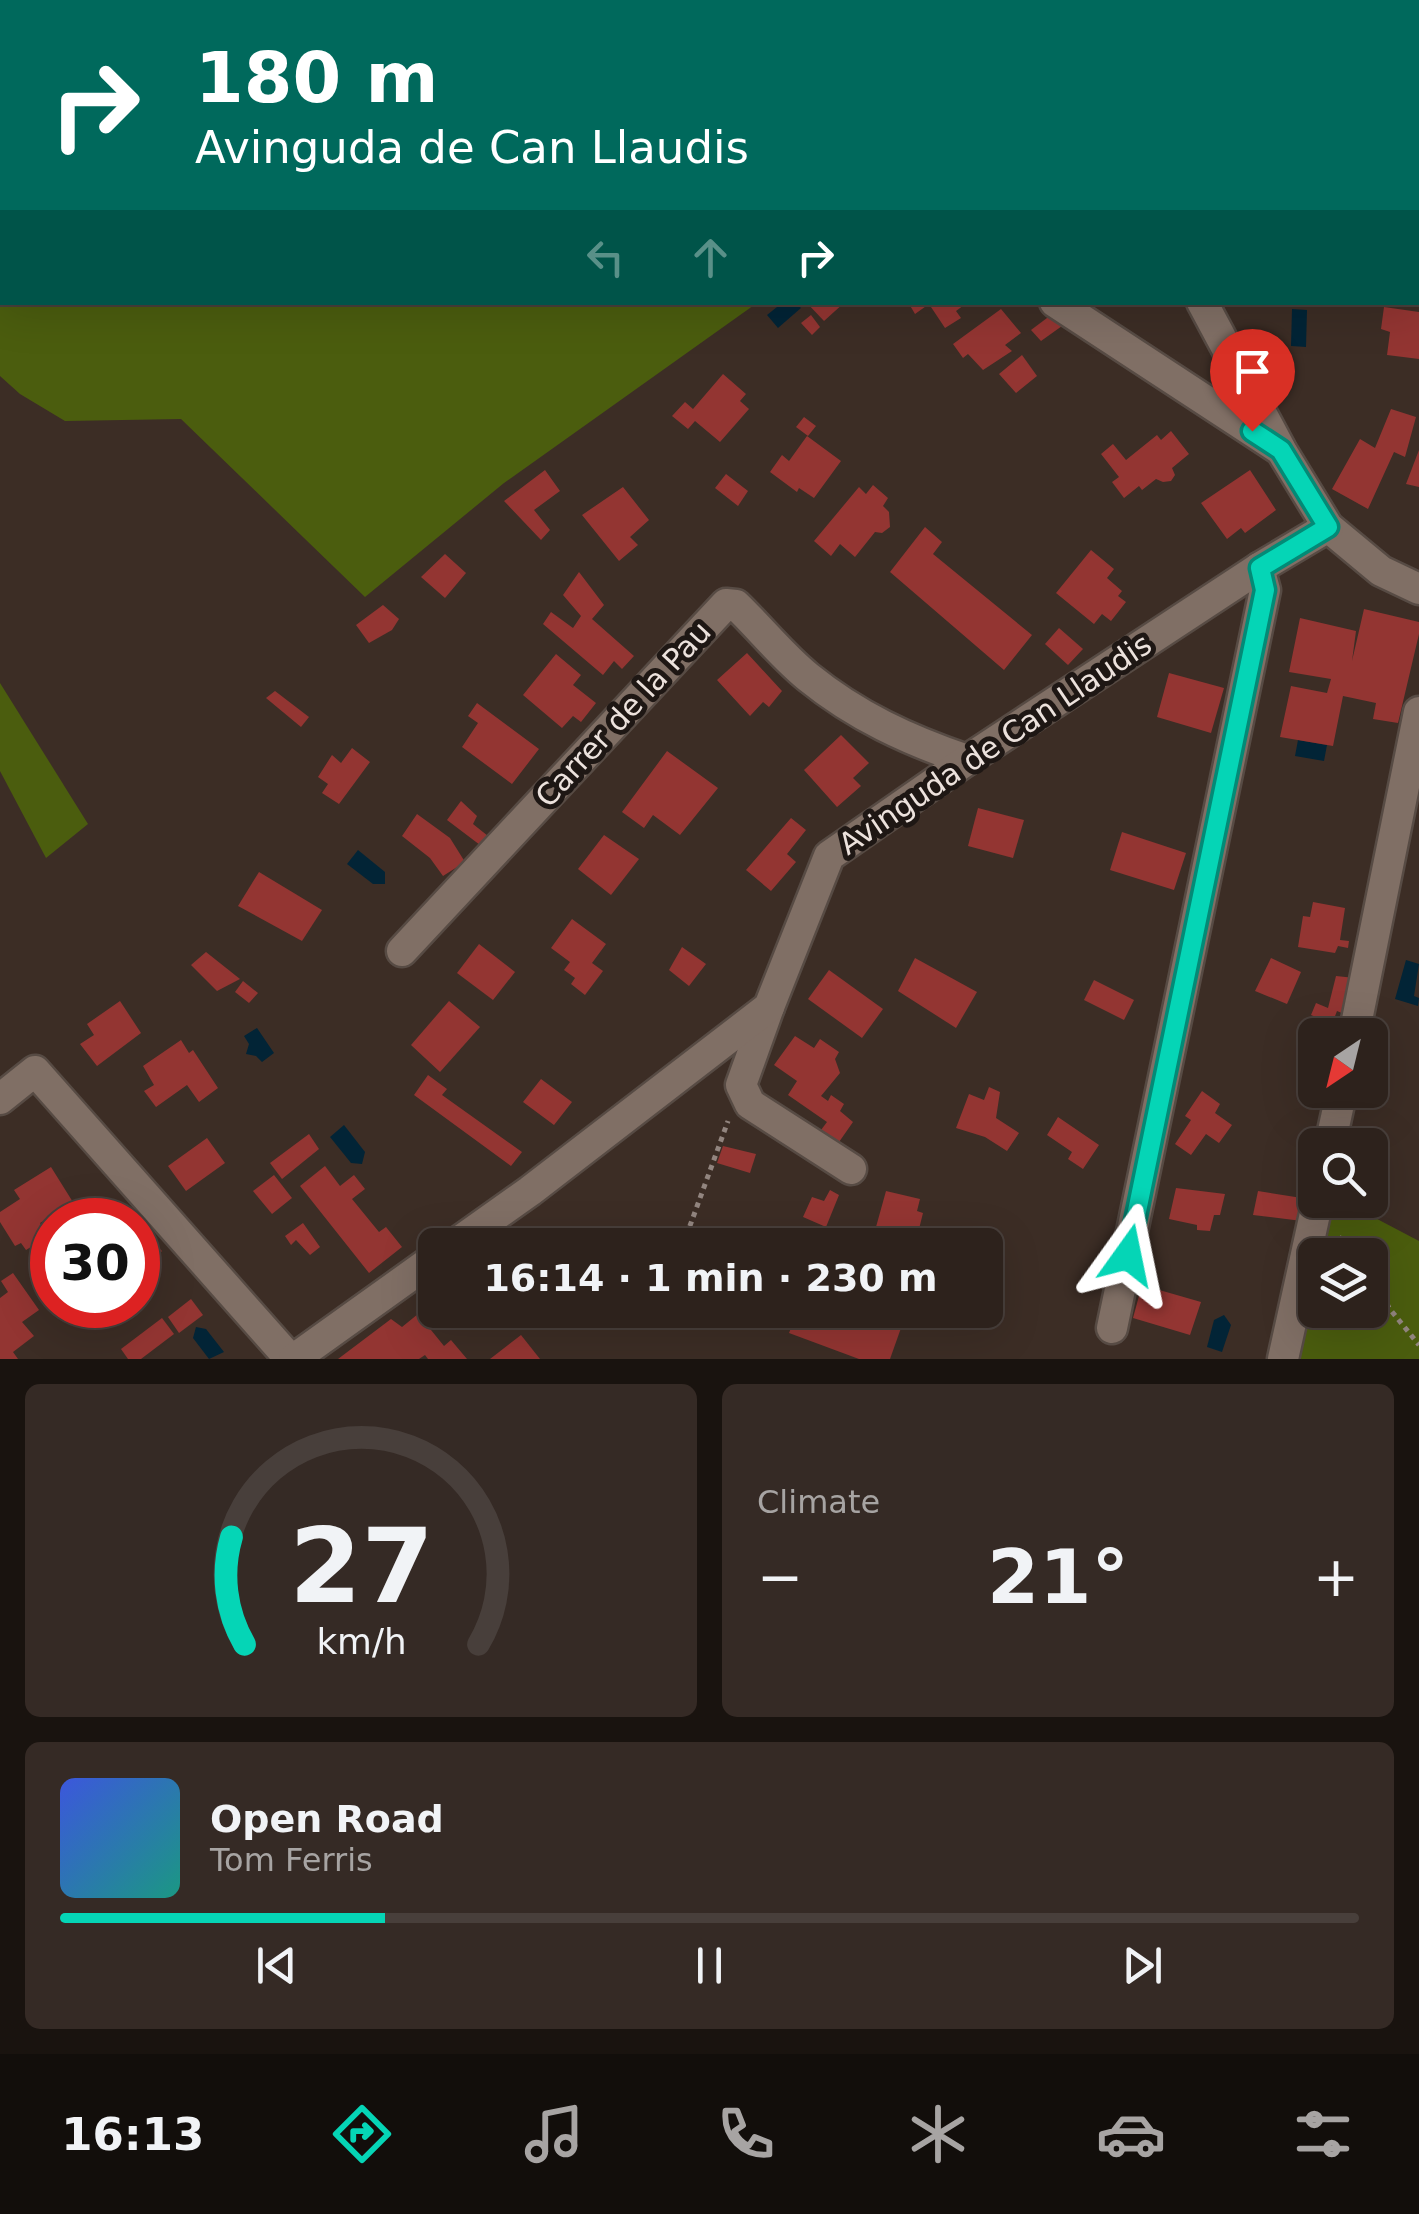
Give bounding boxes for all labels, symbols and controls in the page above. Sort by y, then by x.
text: 180 m [195,37,438,119]
icon: right [30,40,160,170]
text: Avinguda de Can Llaudis [195,121,749,174]
icon: left [578,230,633,285]
icon: ahead [683,230,738,285]
icon: right [788,230,843,285]
pin [1210,329,1295,432]
icon: arrive [1225,344,1280,399]
street label: Carrer de la Pau [528,614,718,814]
street label: Avinguda de Can Llaudis [832,626,1158,862]
north arrow [1298,1018,1388,1108]
map controls [1298,1018,1388,1328]
button: search [1298,1128,1388,1218]
speed limit sign: 30 [30,1198,160,1328]
position arrow [1076,1203,1180,1307]
button: layers [1298,1238,1388,1328]
text: 16:14 · 1 min · 230 m [483,1256,938,1300]
text: Climate [757,1483,880,1521]
text: 27 [289,1505,433,1627]
text: 21° [987,1533,1129,1621]
text: − [757,1545,803,1609]
text: + [1313,1545,1359,1609]
text: km/h [316,1621,406,1662]
text: Open Road [210,1797,444,1841]
text: Tom Ferris [210,1841,373,1879]
icon: previous [249,1938,304,1993]
icon: pause [682,1938,737,1993]
icon: next [1115,1938,1170,1993]
icon: directions [327,2099,397,2169]
icon: music [519,2099,589,2169]
icon: phone [711,2099,781,2169]
icon: climate [903,2099,973,2169]
icon: car [1096,2099,1166,2169]
icon: filters [1288,2099,1358,2169]
text: 16:13 [61,2108,204,2161]

